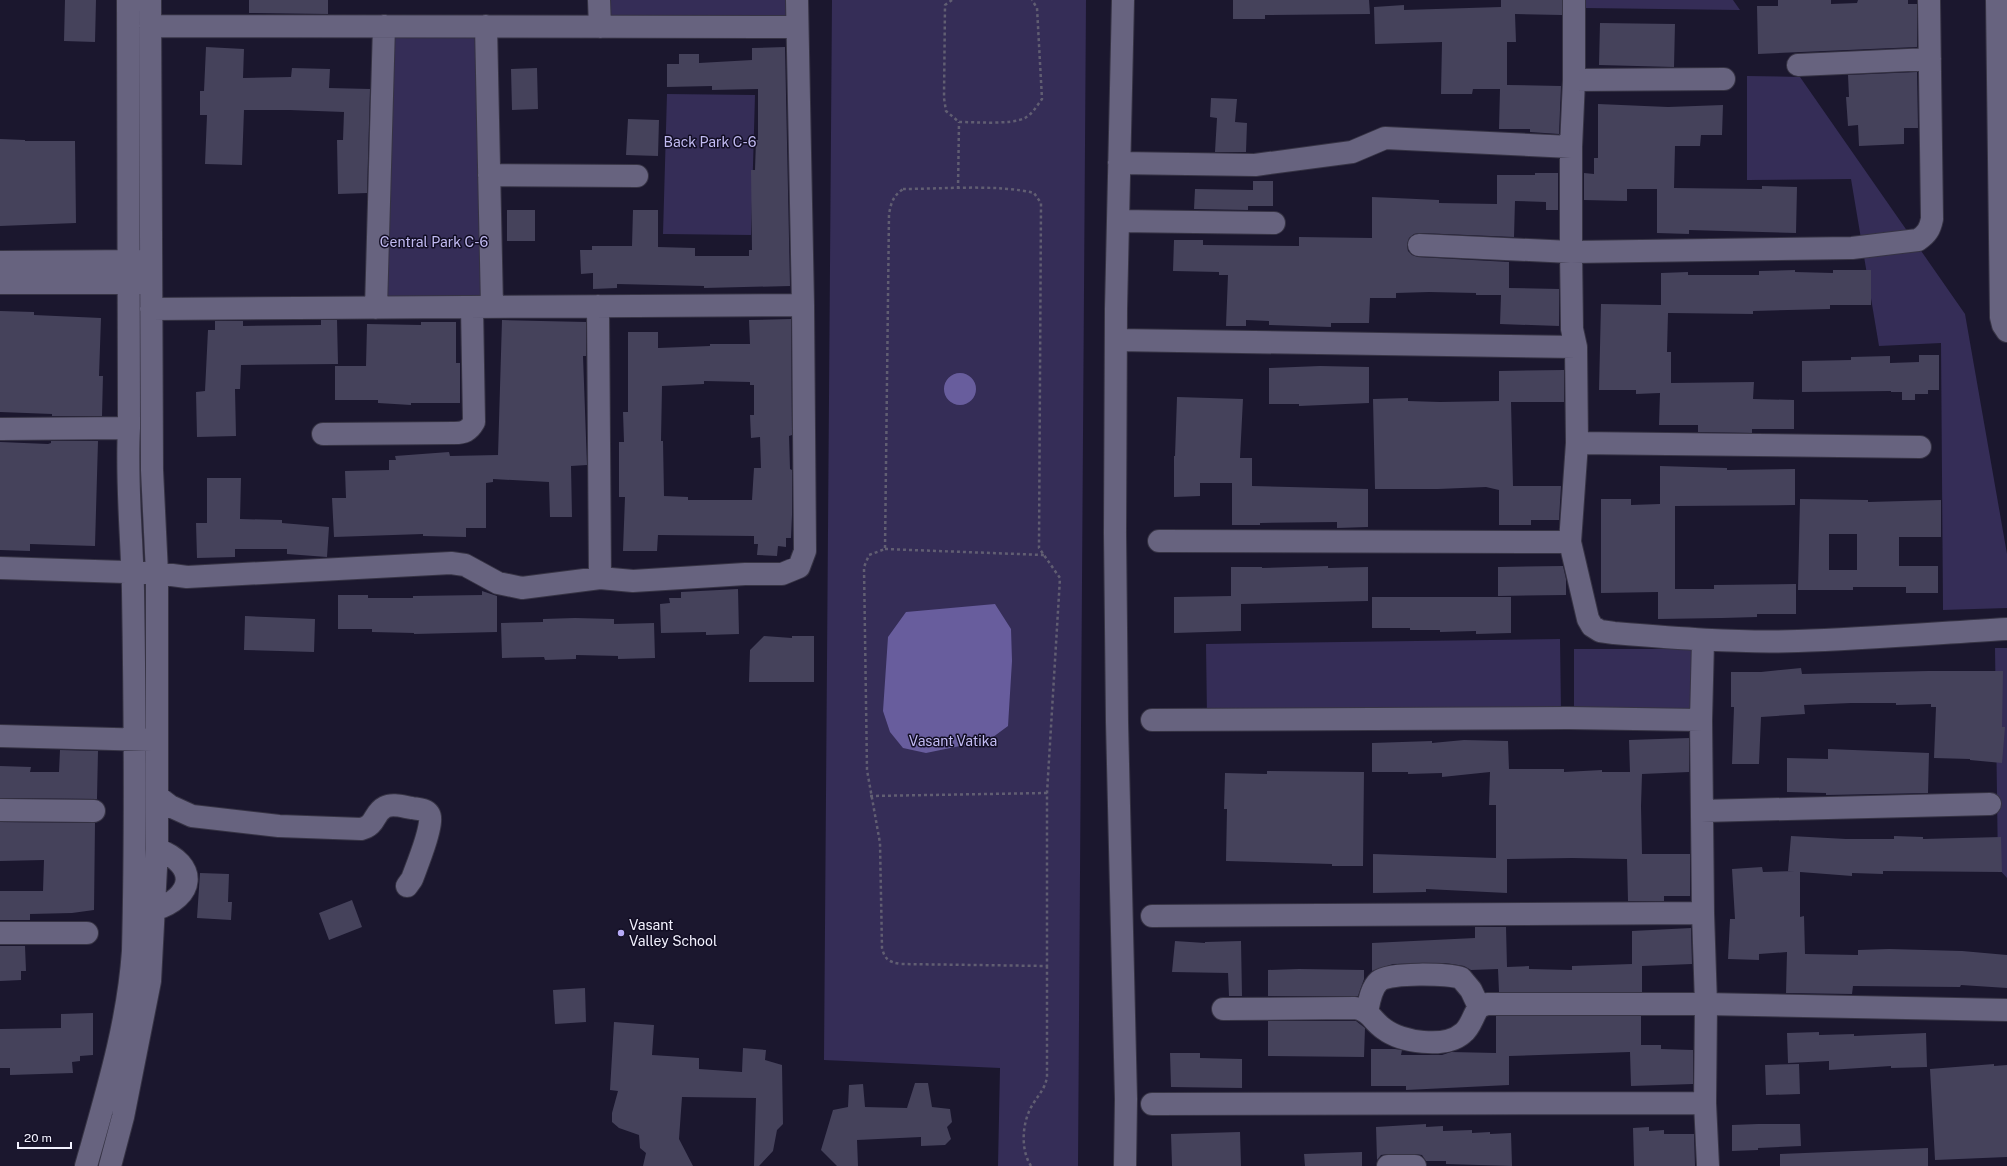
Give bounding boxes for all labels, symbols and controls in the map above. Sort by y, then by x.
park label: Back Park C-6 [664,134,757,150]
park label: Central Park C-6 [380,234,488,250]
park label: Vasant Vatika [909,733,997,749]
place label: Vasant Valley School [629,917,717,949]
marker: Vasant Valley School [616,928,626,938]
scale bar [18,1124,71,1150]
text: 20 m [24,1131,52,1145]

